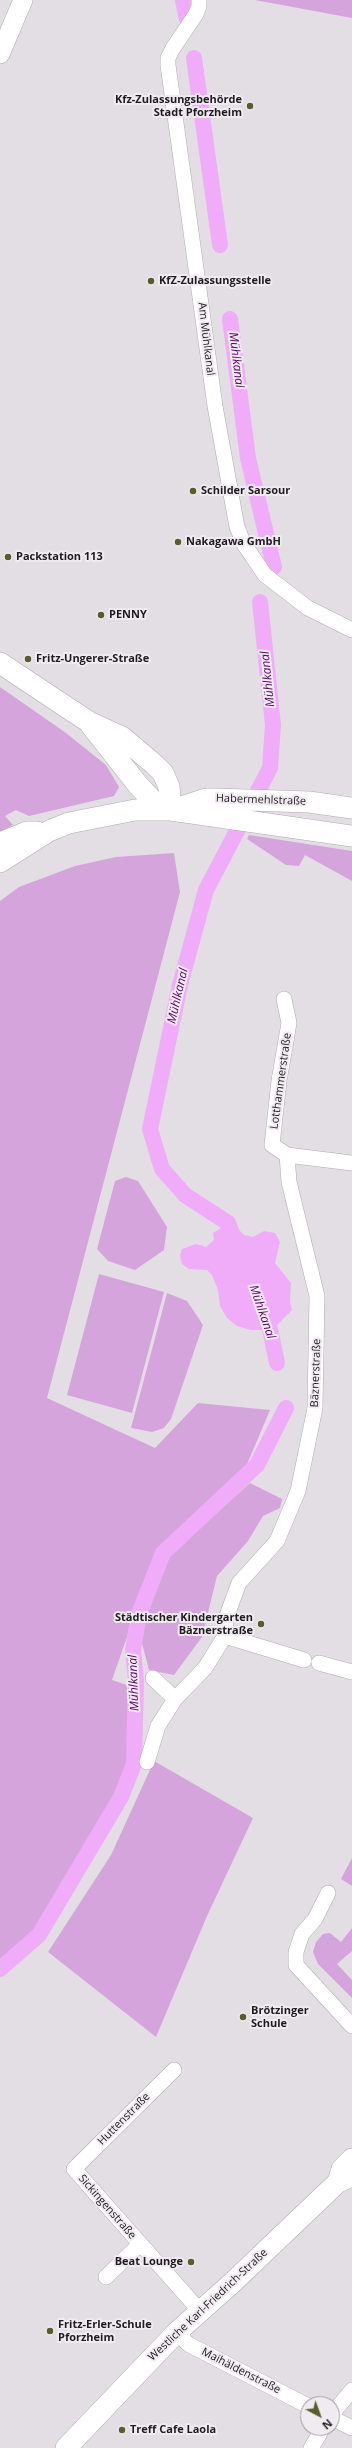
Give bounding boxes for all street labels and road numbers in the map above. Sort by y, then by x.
street label: Am Mühlkanal [195,302,217,376]
street label: Habermehlstraße [216,792,306,808]
street label: Lotthammerstraße [268,1032,294,1130]
street label: Bäznerstraße [308,1338,324,1408]
street label: Huttenstraße [95,2090,153,2148]
street label: Sickingenstraße [75,2172,139,2242]
street label: Westliche Karl-Friedrich-Straße [146,2246,270,2364]
street label: Maihäldenstraße [199,2345,283,2397]

